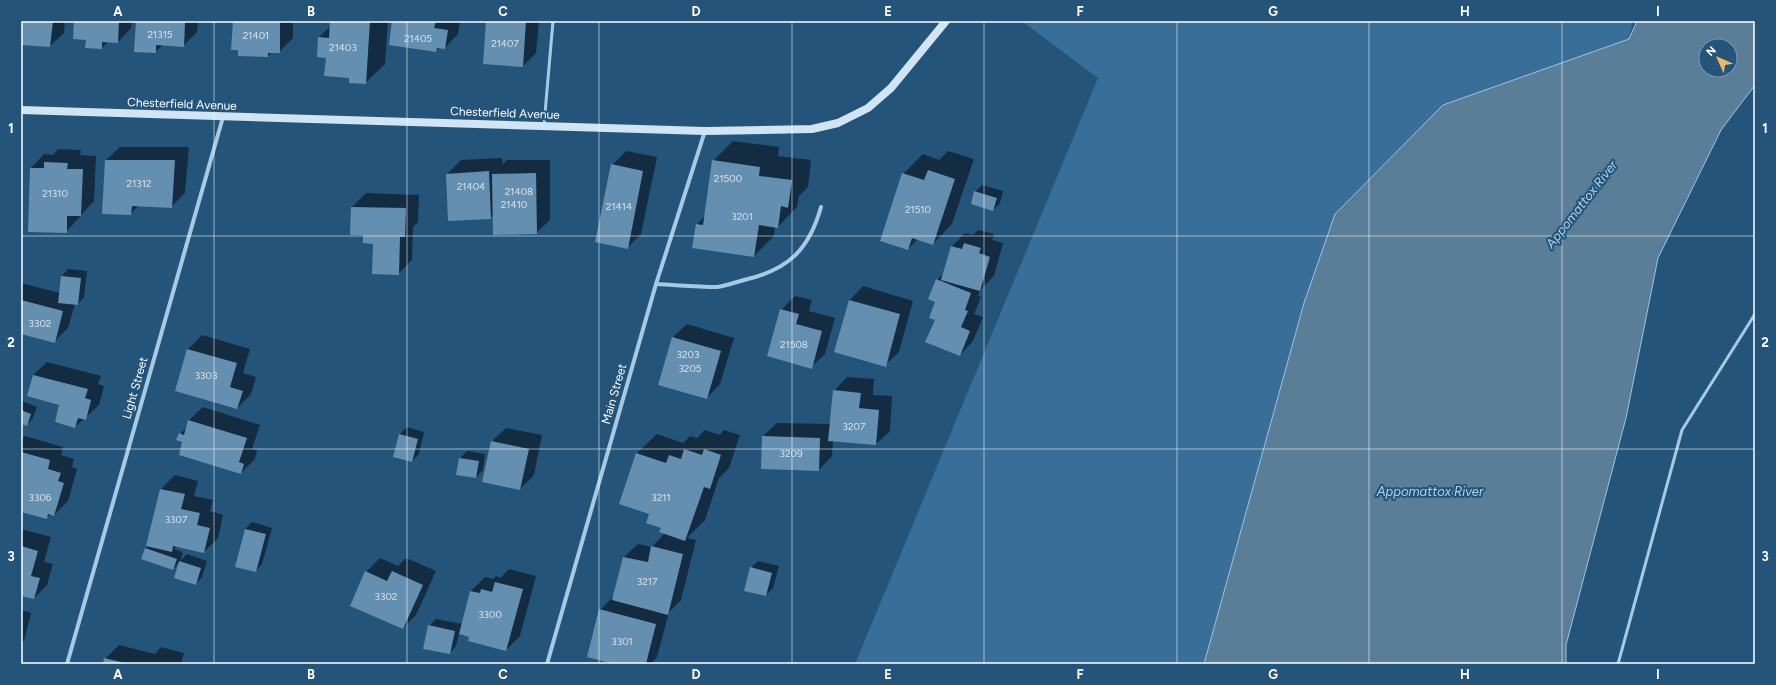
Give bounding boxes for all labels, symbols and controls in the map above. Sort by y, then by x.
text: A [113,4,123,19]
text: B [307,4,315,19]
text: C [498,4,508,19]
text: D [691,4,701,19]
text: E [884,4,892,19]
text: F [1076,4,1084,19]
text: G [1268,4,1278,19]
text: H [1460,4,1470,19]
text: I [1656,4,1660,19]
house number: 21315 [147,28,173,41]
house number: 21401 [243,29,269,42]
house number: 21405 [404,32,432,45]
house number: 21407 [491,37,519,50]
north arrow [1698,38,1738,78]
house number: 21403 [329,41,357,54]
text: N [1704,44,1719,59]
street label: Chesterfield Avenue [127,95,237,113]
street label: Chesterfield Avenue [450,104,560,122]
text: 1 [8,121,14,136]
text: 1 [1762,121,1768,136]
water label: Appomattox River [1542,157,1621,252]
house number: 21500 [714,172,742,185]
house number: 21312 [127,177,151,190]
house number: 21404 [457,180,485,193]
house number: 21408 [505,185,533,198]
house number: 21310 [42,187,68,200]
house number: 21410 [501,198,527,211]
house number: 21414 [606,200,632,213]
house number: 21510 [905,203,931,216]
house number: 3201 [731,210,753,223]
house number: 3302 [29,317,51,330]
text: 2 [7,335,15,350]
text: 2 [1761,335,1769,350]
house number: 21508 [780,338,808,351]
house number: 3203 [677,348,699,361]
street label: Light Street [119,355,151,421]
street label: Main Street [599,362,629,426]
house number: 3205 [678,362,702,375]
house number: 3303 [195,369,217,382]
house number: 3207 [843,420,866,433]
house number: 3209 [779,447,803,460]
water label: Appomattox River [1376,484,1484,499]
house number: 3306 [29,491,52,504]
house number: 3211 [651,491,671,504]
house number: 3307 [165,513,188,526]
text: 3 [7,549,15,564]
text: 3 [1761,549,1769,564]
house number: 3217 [637,575,658,588]
house number: 3302 [375,590,397,603]
house number: 3300 [478,608,502,621]
house number: 3301 [611,635,633,648]
text: A [113,667,123,682]
text: B [307,667,315,682]
text: C [498,667,508,682]
text: D [691,667,701,682]
text: E [884,667,892,682]
text: F [1076,667,1084,682]
text: G [1268,667,1278,682]
text: H [1460,667,1470,682]
text: I [1656,667,1660,682]

